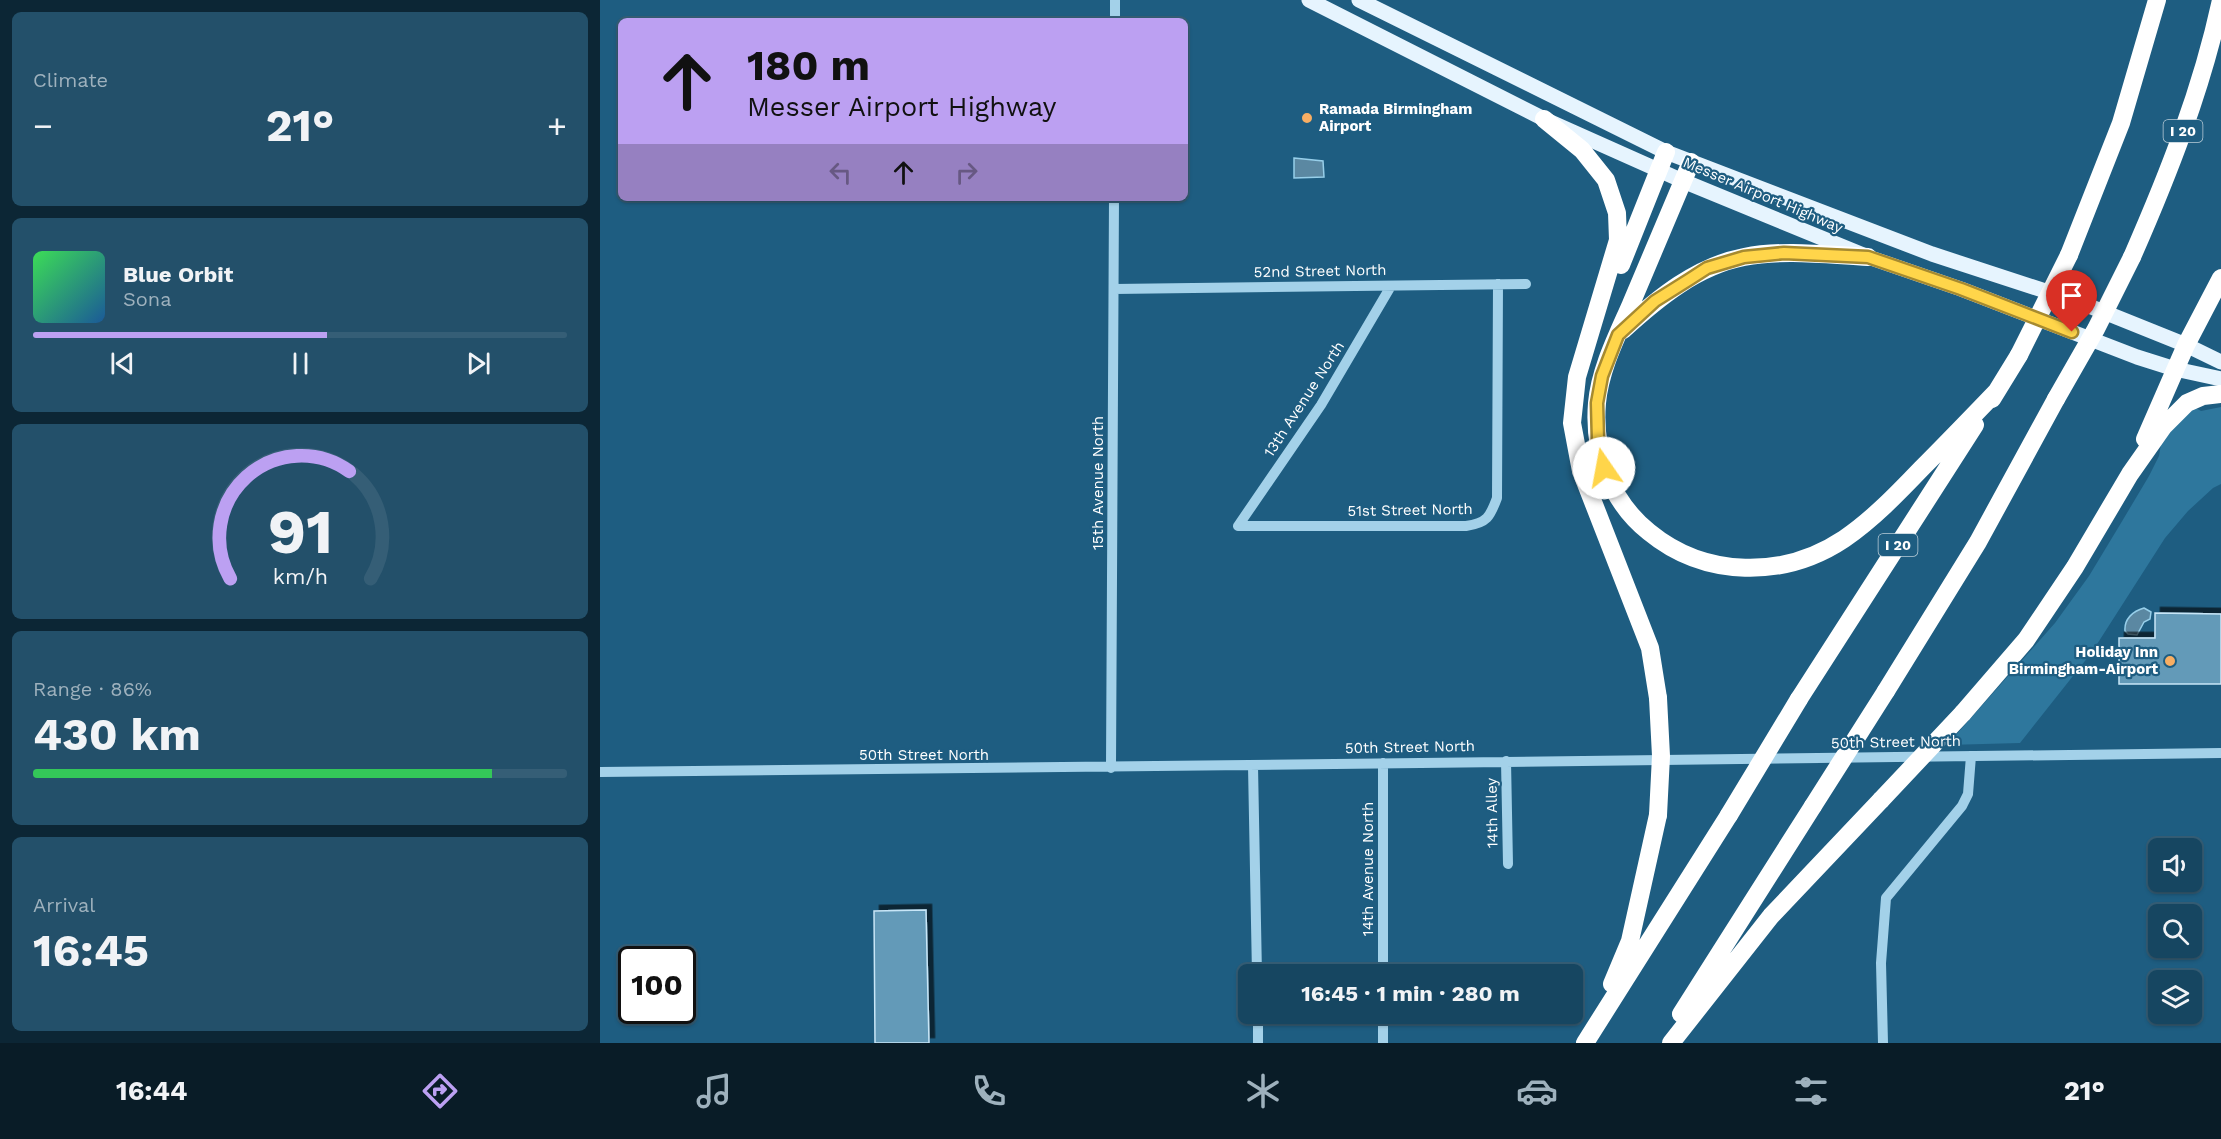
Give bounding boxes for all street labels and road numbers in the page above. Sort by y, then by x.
road number: I 20 [2164,120,2202,142]
street label: Messer Airport Highway [1680,153,1846,237]
street label: 52nd Street North [1254,261,1386,281]
street label: 13th Avenue North [1260,338,1348,460]
street label: 15th Avenue North [1089,416,1107,550]
street label: 51st Street North [1347,500,1473,520]
road number: I 20 [1878,534,1918,556]
street label: 50th Street North [1831,732,1961,752]
street label: 50th Street North [1345,737,1475,757]
street label: 50th Street North [859,746,989,764]
street label: 14th Alley [1482,777,1502,848]
street label: 14th Avenue North [1359,802,1377,936]

